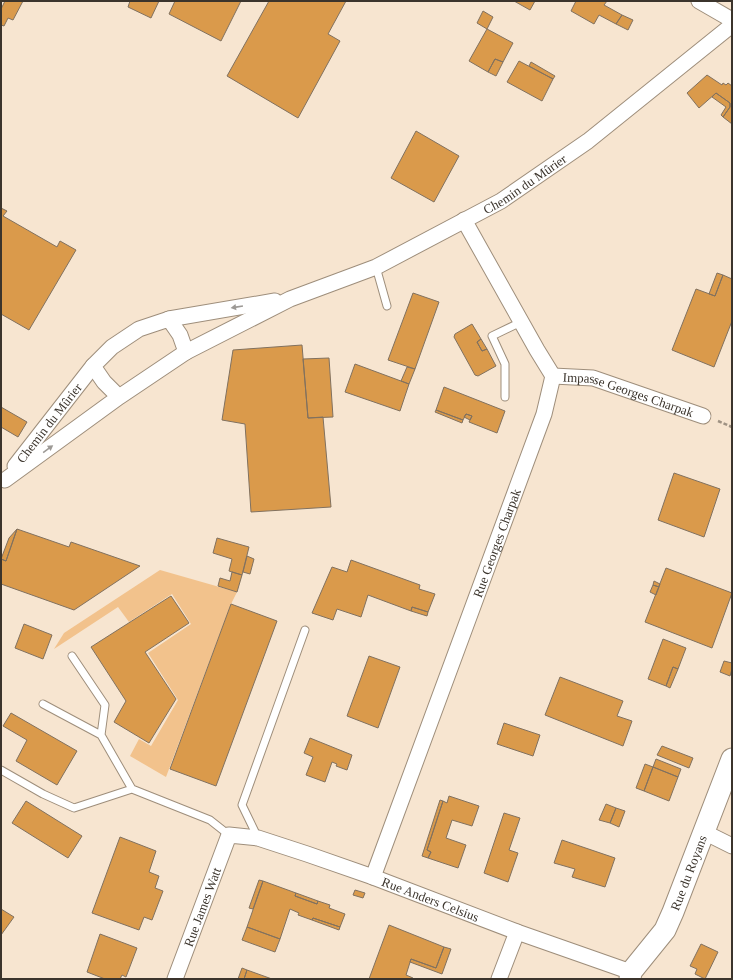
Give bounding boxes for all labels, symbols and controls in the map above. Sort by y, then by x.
street label: Chemin du Mûrier [480,150,570,217]
one-way arrow [231,305,244,311]
street label: Impasse Georges Charpak [562,369,696,420]
street label: Chemin du Mûrier [13,379,85,465]
one-way arrow [42,445,53,453]
street label: Rue Georges Charpak [469,486,523,599]
street label: Rue du Royans [667,833,709,912]
street label: Rue James Watt [180,865,224,949]
street label: Rue Anders Celsius [380,874,481,924]

